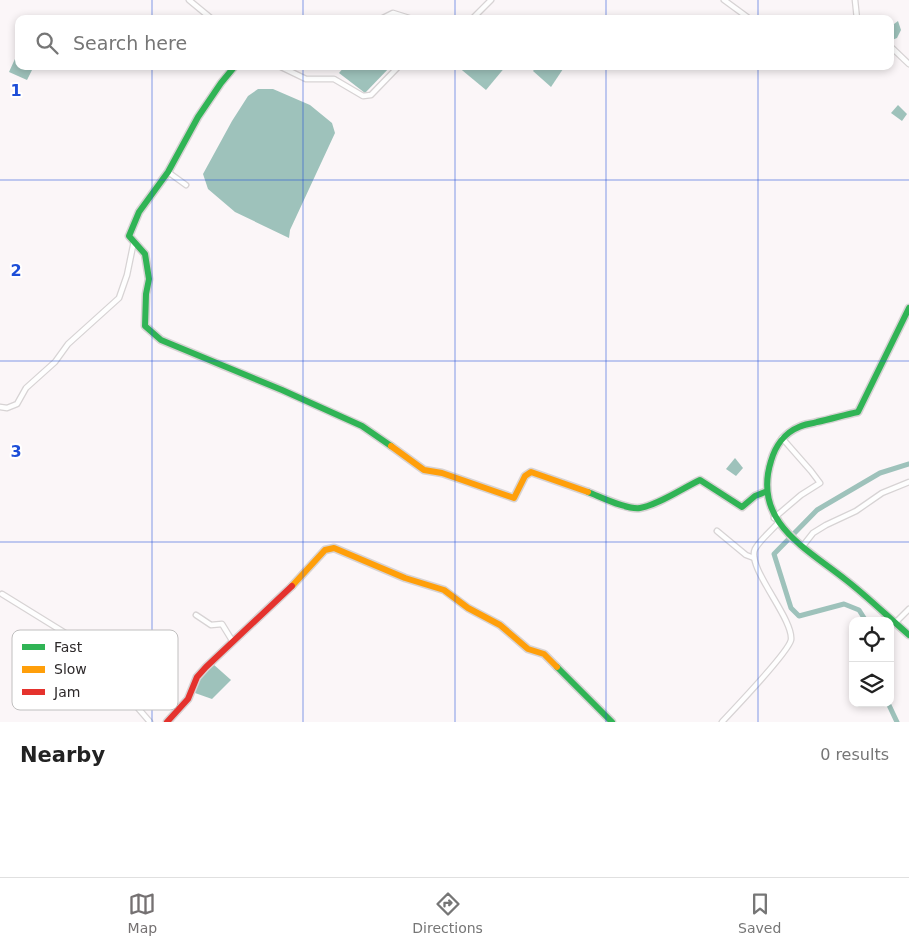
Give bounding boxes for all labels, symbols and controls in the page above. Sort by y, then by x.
search box [15,15,894,70]
icon: search [33,29,61,57]
text: Search here [73,32,187,54]
text: 1 [10,81,22,100]
text: 2 [10,261,22,280]
text: 3 [10,442,22,461]
map controls [849,617,894,707]
button: locate [849,617,894,662]
legend [12,630,178,710]
text: Fast [54,639,83,655]
text: Slow [54,661,87,677]
button: layers [849,662,894,707]
text: Jam [53,684,80,700]
text: Nearby [20,743,105,767]
text: 0 results [820,745,889,764]
tab: Map [128,890,157,936]
tab: Directions [412,890,483,936]
tab: Saved [738,890,781,936]

